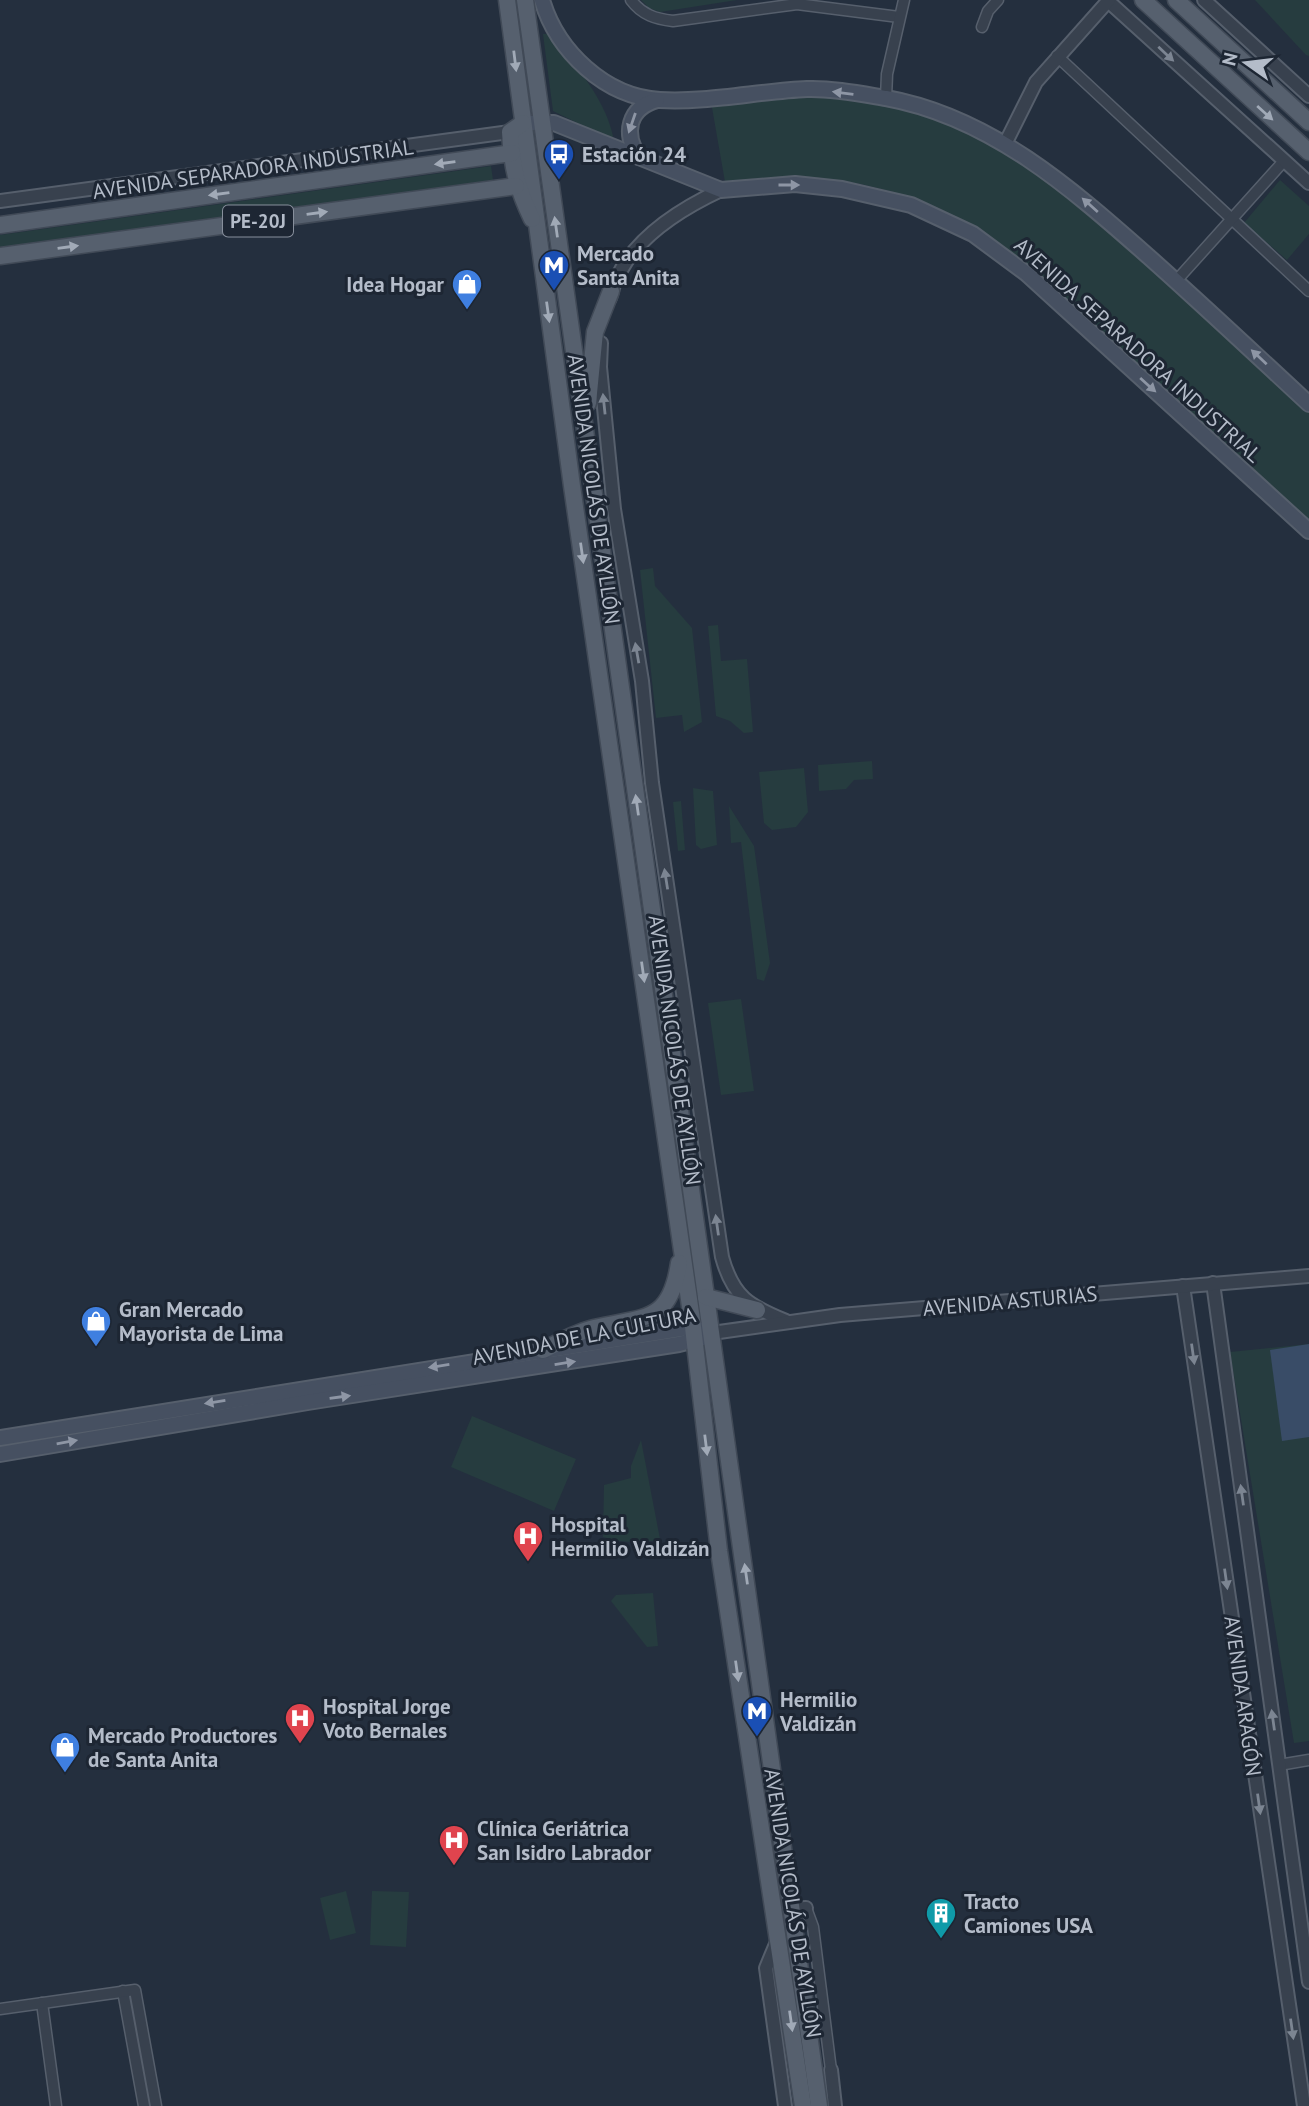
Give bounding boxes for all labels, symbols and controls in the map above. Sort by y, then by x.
north arrow [1211,28,1281,98]
one-way arrow [1157,46,1174,62]
one-way arrow [509,50,520,72]
text: N [1216,50,1243,68]
one-way arrow [831,87,853,98]
one-way arrow [1256,105,1274,121]
one-way arrow [626,113,637,134]
street label: AVENIDA SEPARADORA INDUSTRIAL [91,133,415,205]
bus stop icon: Estación 24 [542,137,576,181]
place label: Estación 24 [582,141,686,168]
one-way arrow [434,158,456,169]
one-way arrow [779,179,801,191]
one-way arrow [208,189,230,200]
one-way arrow [1081,197,1099,213]
road number: PE-20J [223,206,293,236]
one-way arrow [306,208,328,219]
one-way arrow [550,216,561,238]
street label: AVENIDA SEPARADORA INDUSTRIAL [1009,232,1267,468]
place label: Mercado Santa Anita [577,240,680,291]
one-way arrow [57,242,79,253]
metro station icon: Mercado Santa Anita [537,248,571,292]
shop icon: Idea Hogar [450,267,484,311]
place label: Idea Hogar [346,271,445,298]
one-way arrow [543,301,554,323]
one-way arrow [1251,350,1268,366]
street label: AVENIDA NICOLÁS DE AYLLÓN [562,352,626,626]
one-way arrow [1139,377,1156,393]
one-way arrow [598,393,609,415]
one-way arrow [577,542,588,564]
one-way arrow [631,642,642,664]
one-way arrow [632,794,643,816]
one-way arrow [660,868,671,890]
street label: AVENIDA NICOLÁS DE AYLLÓN [643,913,707,1187]
one-way arrow [637,962,648,984]
one-way arrow [712,1214,723,1236]
street label: AVENIDA ASTURIAS [922,1280,1098,1322]
place label: Gran Mercado Mayorista de Lima [119,1296,283,1347]
street label: AVENIDA DE LA CULTURA [470,1301,699,1371]
shop icon: Gran Mercado Mayorista de Lima [79,1304,113,1348]
one-way arrow [1188,1343,1199,1365]
one-way arrow [554,1357,576,1368]
one-way arrow [428,1361,450,1372]
one-way arrow [329,1392,351,1403]
one-way arrow [204,1397,226,1408]
one-way arrow [700,1435,711,1457]
one-way arrow [56,1436,78,1447]
one-way arrow [1236,1483,1247,1505]
place label: Hospital Hermilio Valdizán [551,1511,710,1562]
hospital icon: Hospital Hermilio Valdizán [511,1519,545,1563]
one-way arrow [741,1563,752,1585]
one-way arrow [1221,1568,1232,1590]
street label: AVENIDA ARAGÓN [1218,1614,1268,1778]
one-way arrow [732,1660,743,1682]
place label: Hermilio Valdizán [779,1686,857,1737]
place label: Hospital Jorge Voto Bernales [322,1693,451,1744]
metro station icon: Hermilio Valdizán [740,1694,774,1738]
hospital icon: Hospital Jorge Voto Bernales [283,1701,317,1745]
one-way arrow [1267,1709,1278,1731]
place label: Mercado Productores de Santa Anita [88,1722,278,1773]
shop icon: Mercado Productores de Santa Anita [48,1730,82,1774]
street label: AVENIDA NICOLÁS DE AYLLÓN [758,1766,828,2040]
one-way arrow [1254,1793,1265,1815]
place label: Clínica Geriátrica San Isidro Labrador [477,1815,652,1866]
hospital icon: Clínica Geriátrica San Isidro Labrador [437,1823,471,1867]
place label: Tracto Camiones USA [964,1888,1093,1939]
building icon: Tracto Camiones USA [924,1896,958,1940]
one-way arrow [785,2010,796,2032]
one-way arrow [1287,2018,1298,2040]

